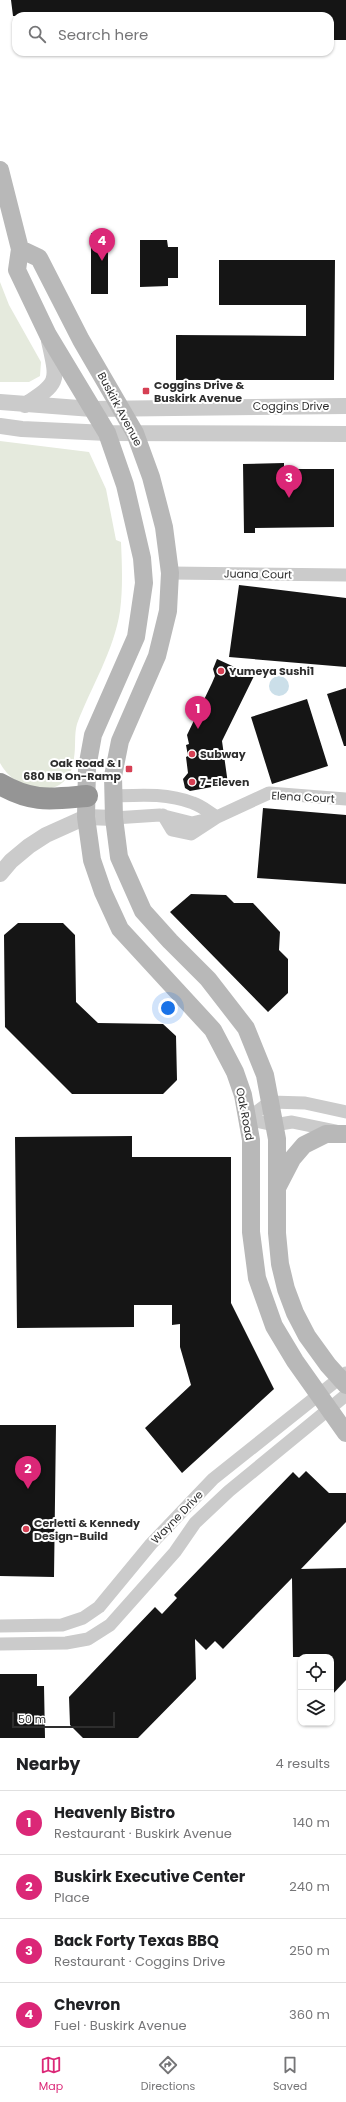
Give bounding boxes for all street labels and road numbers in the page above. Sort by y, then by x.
street label: Buskirk Avenue [94,369,146,449]
street label: Coggins Drive [253,398,329,414]
street label: Juana Court [224,565,292,583]
street label: Elena Court [271,787,335,807]
street label: Oak Road [232,1086,258,1142]
street label: Wayne Drive [147,1487,207,1547]

